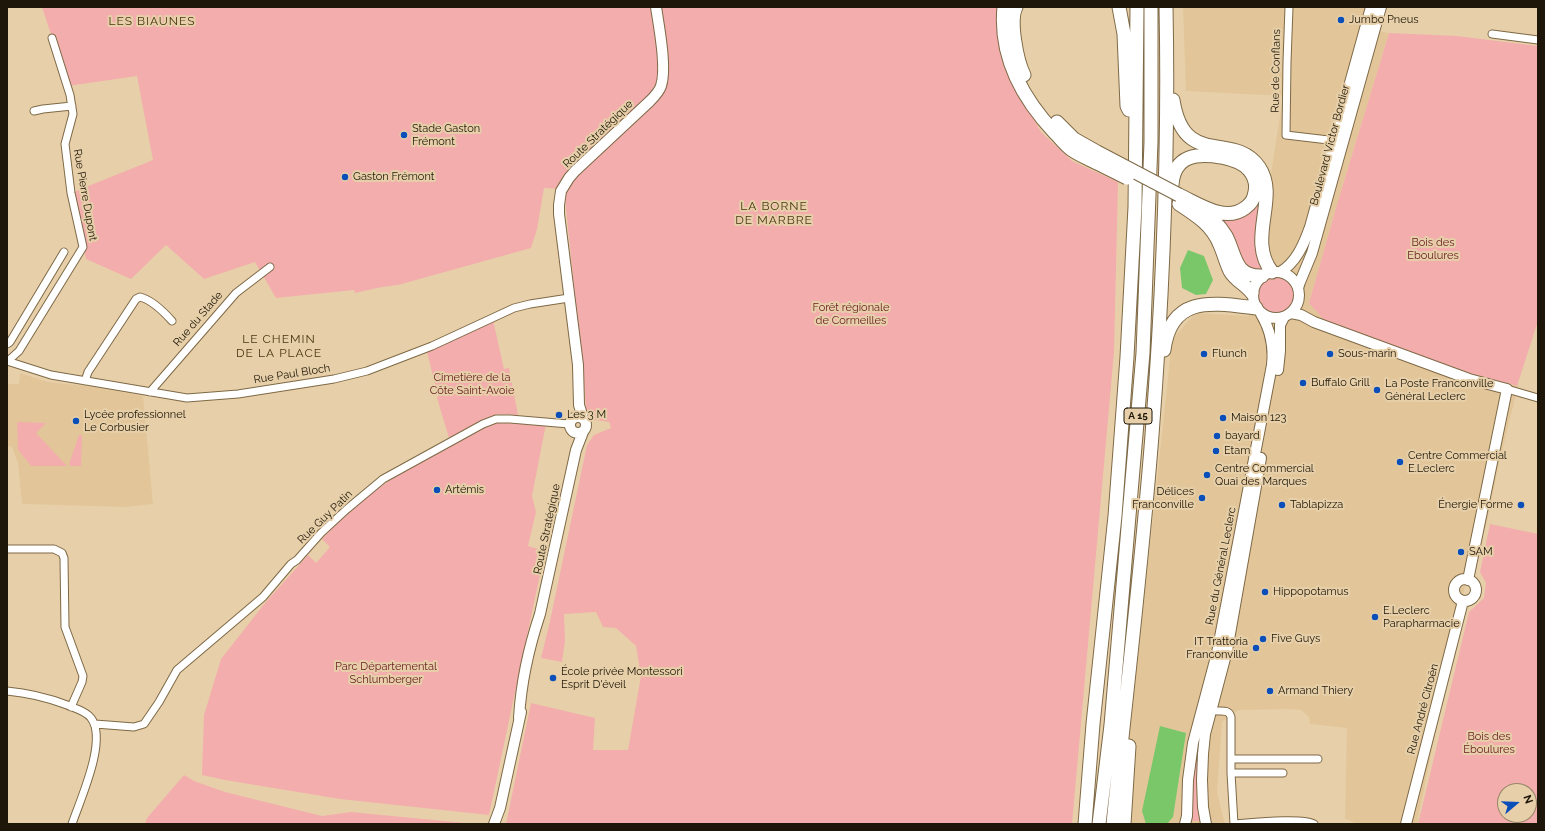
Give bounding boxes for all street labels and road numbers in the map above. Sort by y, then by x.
street label: Rue de Conflans [1269,29,1283,113]
street label: Boulevard Victor Bordier [1307,83,1353,207]
street label: Route Stratégique [560,97,636,171]
street label: Rue Pierre Dupont [70,148,100,242]
street label: Rue du Stade [171,289,225,349]
street label: Rue Paul Bloch [253,361,331,387]
road number: A 15 [1124,408,1152,424]
street label: Route Stratégique [531,483,563,575]
street label: Rue Guy Patin [295,487,355,547]
street label: Rue du Général Leclerc [1203,506,1239,626]
street label: Rue André Citroën [1405,662,1441,756]

